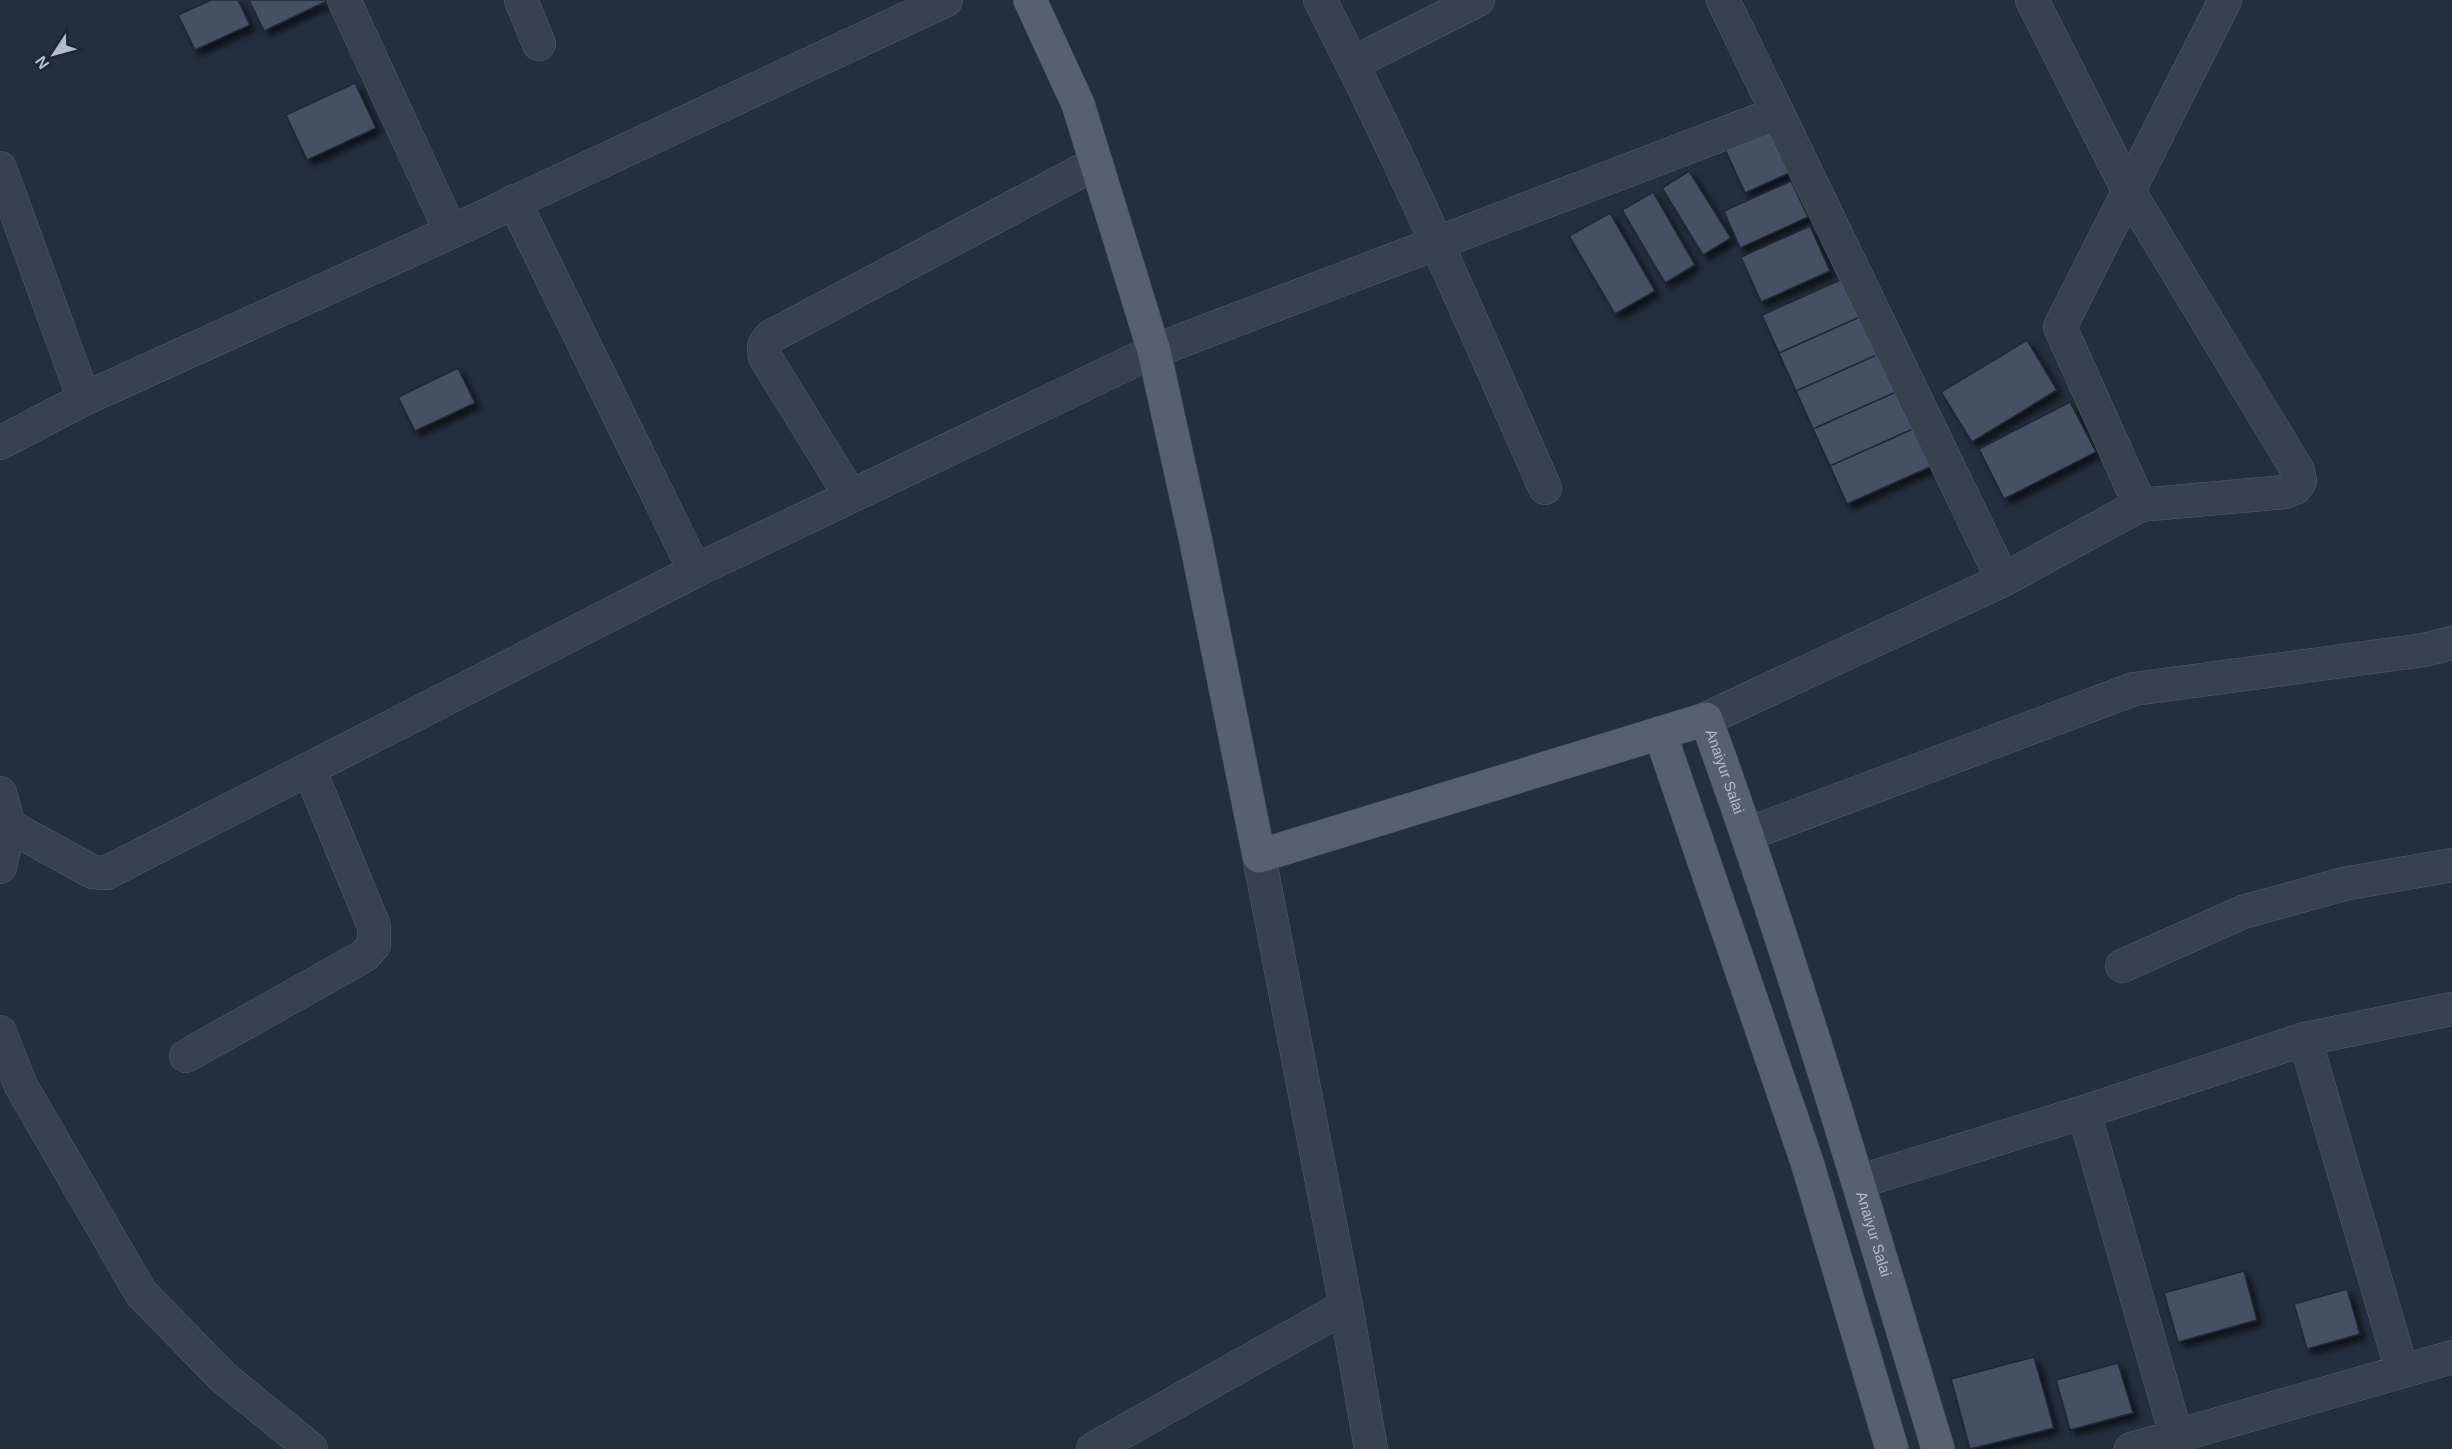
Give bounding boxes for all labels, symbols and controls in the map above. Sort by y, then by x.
north arrow [24,24,84,84]
text: N [32,53,53,72]
street label: Anaiyur Salai [1702,727,1748,816]
street label: Anaiyur Salai [1853,1189,1895,1279]

